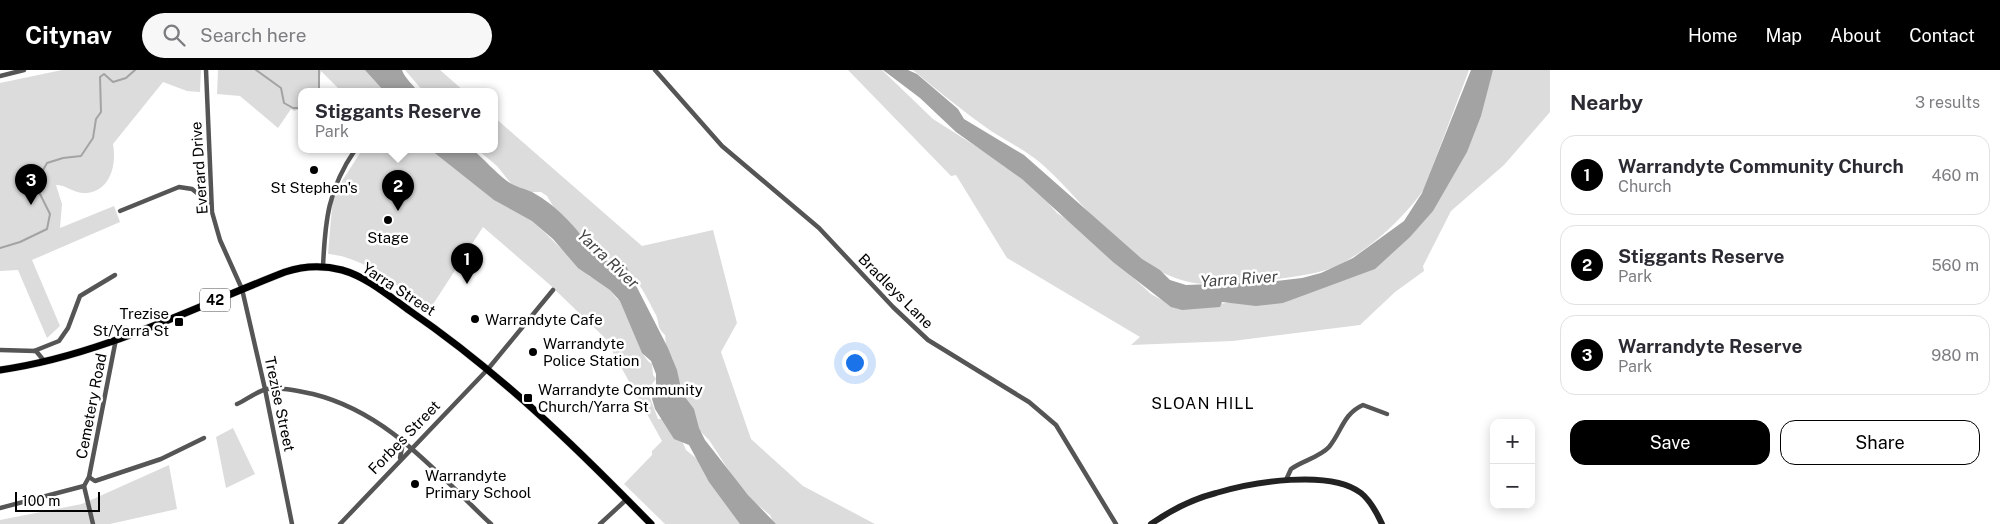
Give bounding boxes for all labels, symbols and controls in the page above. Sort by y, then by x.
search box [142,13,492,58]
text: Citynav [25,21,112,49]
icon: search [160,21,188,49]
text: Search here [200,24,307,46]
text: Home [1688,25,1738,46]
text: Map [1766,25,1802,46]
text: About [1830,25,1881,46]
text: Contact [1909,25,1975,46]
popup [298,88,498,153]
text: Nearby [1570,90,1643,115]
text: 3 results [1915,93,1980,112]
text: Stiggants Reserve [315,100,481,122]
street label: Everard Drive [187,121,211,215]
text: Park [315,122,349,141]
text: Warrandyte Community Church [1618,155,1904,177]
pin: 3 [15,164,47,205]
marker: St Stephen's [308,164,320,176]
text: 1 [1584,166,1590,185]
text: 460 m [1932,166,1979,185]
pin: 2 [382,170,414,211]
text: Church [1618,177,1672,196]
place label: St Stephen's [270,179,358,196]
marker: Stage [382,214,394,226]
water label: Yarra River [573,226,644,293]
place label: Stage [367,229,409,246]
pin: 1 [451,243,483,284]
text: Stiggants Reserve [1618,245,1784,267]
street label: Bradleys Lane [855,250,937,332]
text: 2 [1582,256,1592,275]
text: 560 m [1931,256,1979,275]
street label: Yarra Street [359,259,439,319]
water label: Yarra River [1200,267,1279,291]
text: Park [1618,267,1652,286]
road number: 42 [200,288,230,312]
place label: Trezise St/Yarra St [93,305,169,339]
place label: Warrandyte Cafe [485,311,603,328]
marker: Warrandyte Cafe [469,313,481,325]
marker: Trezise St/Yarra St [173,316,185,328]
place label: Warrandyte Police Station [543,335,639,369]
text: Warrandyte Reserve [1618,335,1802,357]
marker: Warrandyte Police Station [527,346,539,358]
text: 3 [1582,346,1592,365]
text: 980 m [1931,346,1979,365]
your location [842,350,868,376]
street label: Cemetery Road [72,352,110,460]
street label: Trezise Street [262,355,298,453]
text: Park [1618,357,1652,376]
place label: Warrandyte Community Church/Yarra St [538,381,703,415]
marker: Warrandyte Community Church/Yarra St [522,392,534,404]
district label: SLOAN HILL [1151,394,1255,413]
street label: Forbes Street [365,397,443,477]
map controls [1490,419,1535,509]
button: + [1490,419,1535,464]
button: Save [1570,420,1770,465]
button: Share [1780,420,1980,465]
button: − [1490,464,1535,509]
place label: Warrandyte Primary School [425,467,531,501]
marker: Warrandyte Primary School [409,478,421,490]
scale bar [15,489,100,512]
text: 100 m [22,493,60,509]

